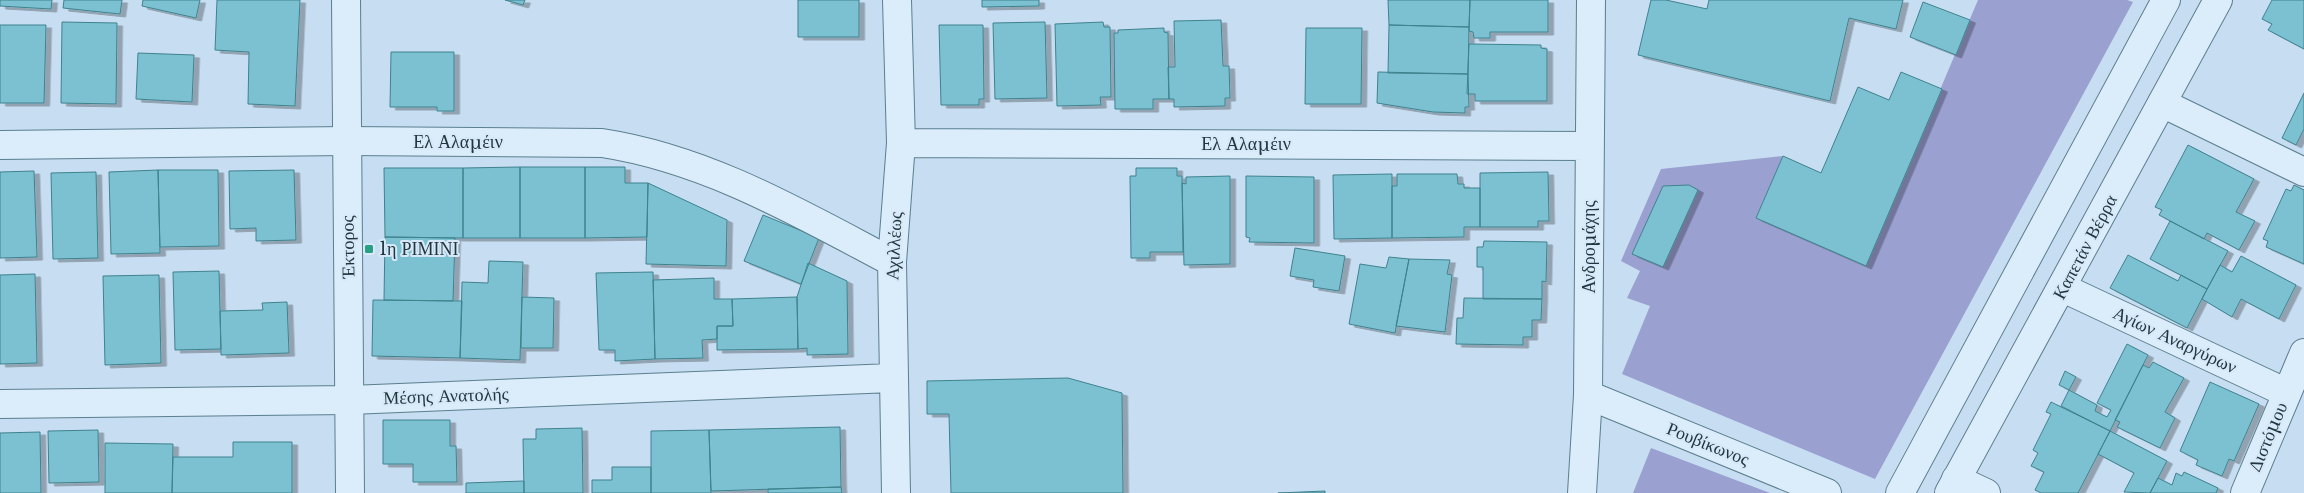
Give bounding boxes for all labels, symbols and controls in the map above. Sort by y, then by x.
street label: Ελ Αλαμέιν [413,131,503,153]
street label: Ελ Αλαμέιν [1201,133,1291,155]
street label: Καπετάν Βέρρα [2048,190,2122,303]
street label: Ανδρομάχης [1578,200,1600,294]
street label: Αχιλλέως [881,211,907,281]
street label: Έκτορος [336,215,360,280]
place label: 1η ΡΙΜΙΝΙ [379,238,459,260]
marker: 1η ΡΙΜΙΝΙ [363,243,375,255]
street label: Αγίων Αναργύρων [2110,302,2240,378]
street label: Μέσης Ανατολής [383,383,509,409]
street label: Διστόμου [2244,399,2292,475]
street label: Ρουβίκωνος [1664,418,1752,470]

